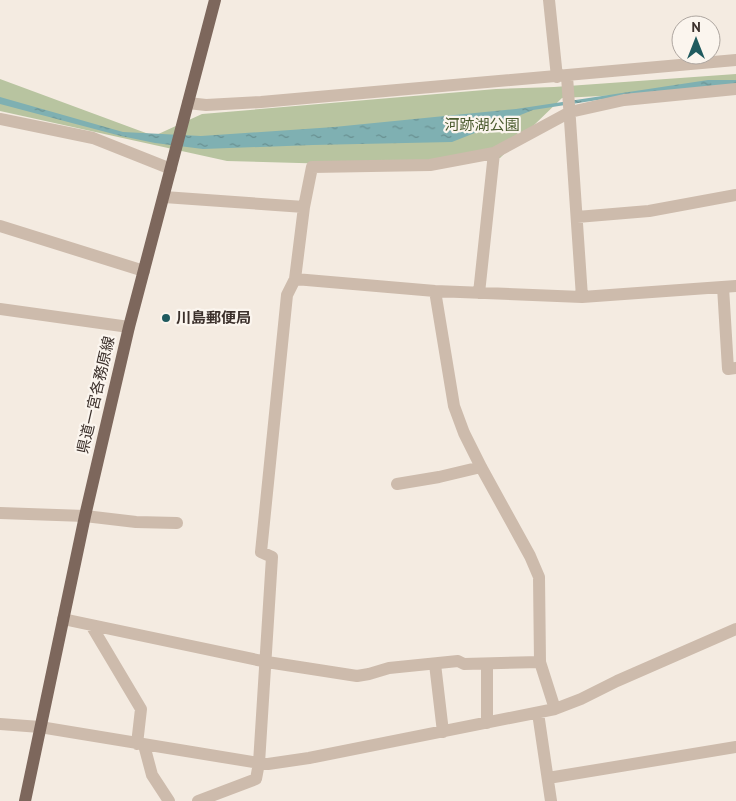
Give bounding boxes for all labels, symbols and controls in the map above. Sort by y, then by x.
north arrow [671,15,721,65]
text: N [691,18,701,36]
park label: 河跡湖公園 [444,115,520,134]
place label: 川島郵便局 [176,308,251,327]
marker: 川島郵便局 [160,312,172,324]
street label: 県道一宮各務原線 [73,334,118,455]

